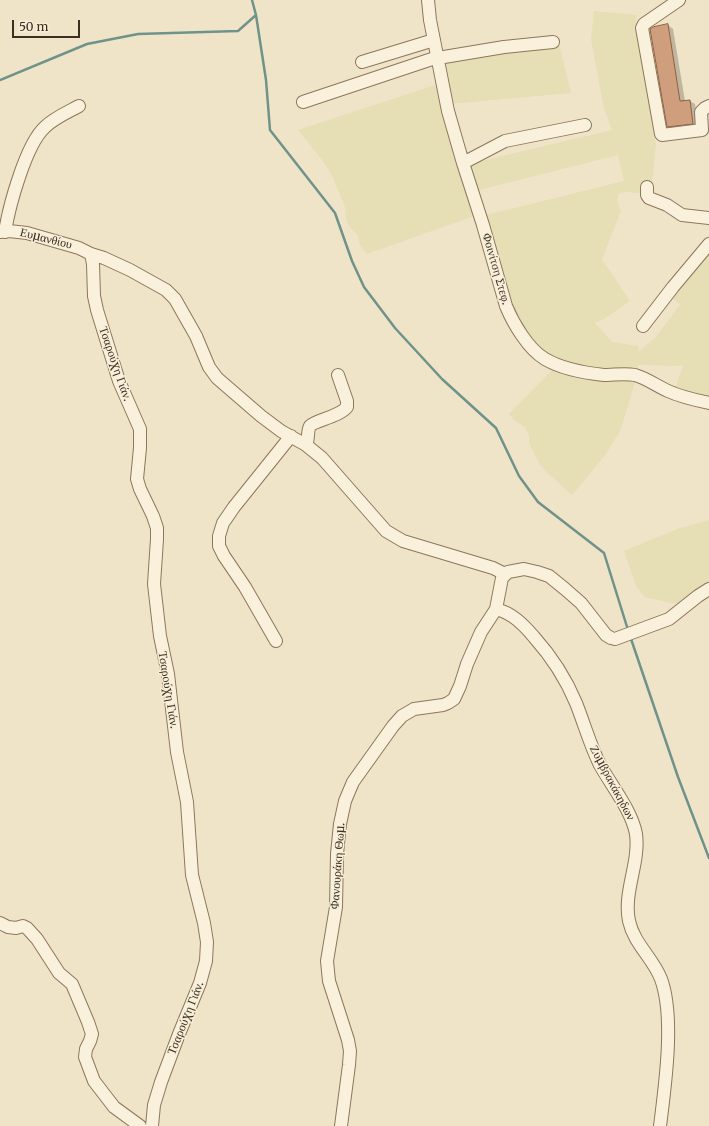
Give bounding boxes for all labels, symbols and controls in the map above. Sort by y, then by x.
scale bar [14,12,82,38]
text: 50 m [19,19,48,34]
street label: Ευμανθίου [18,226,74,252]
street label: Φοινίτση Στεφ. [479,232,513,306]
street label: Τσαρούχη Γιάν. [96,325,134,403]
street label: Τσαρούχη Γιάν. [155,650,181,730]
street label: Ζυμβρακάκηδων [586,743,638,823]
street label: Φανουράκη Θωμ. [328,822,348,910]
street label: Τσαρούχη Γιάν. [165,979,207,1057]

